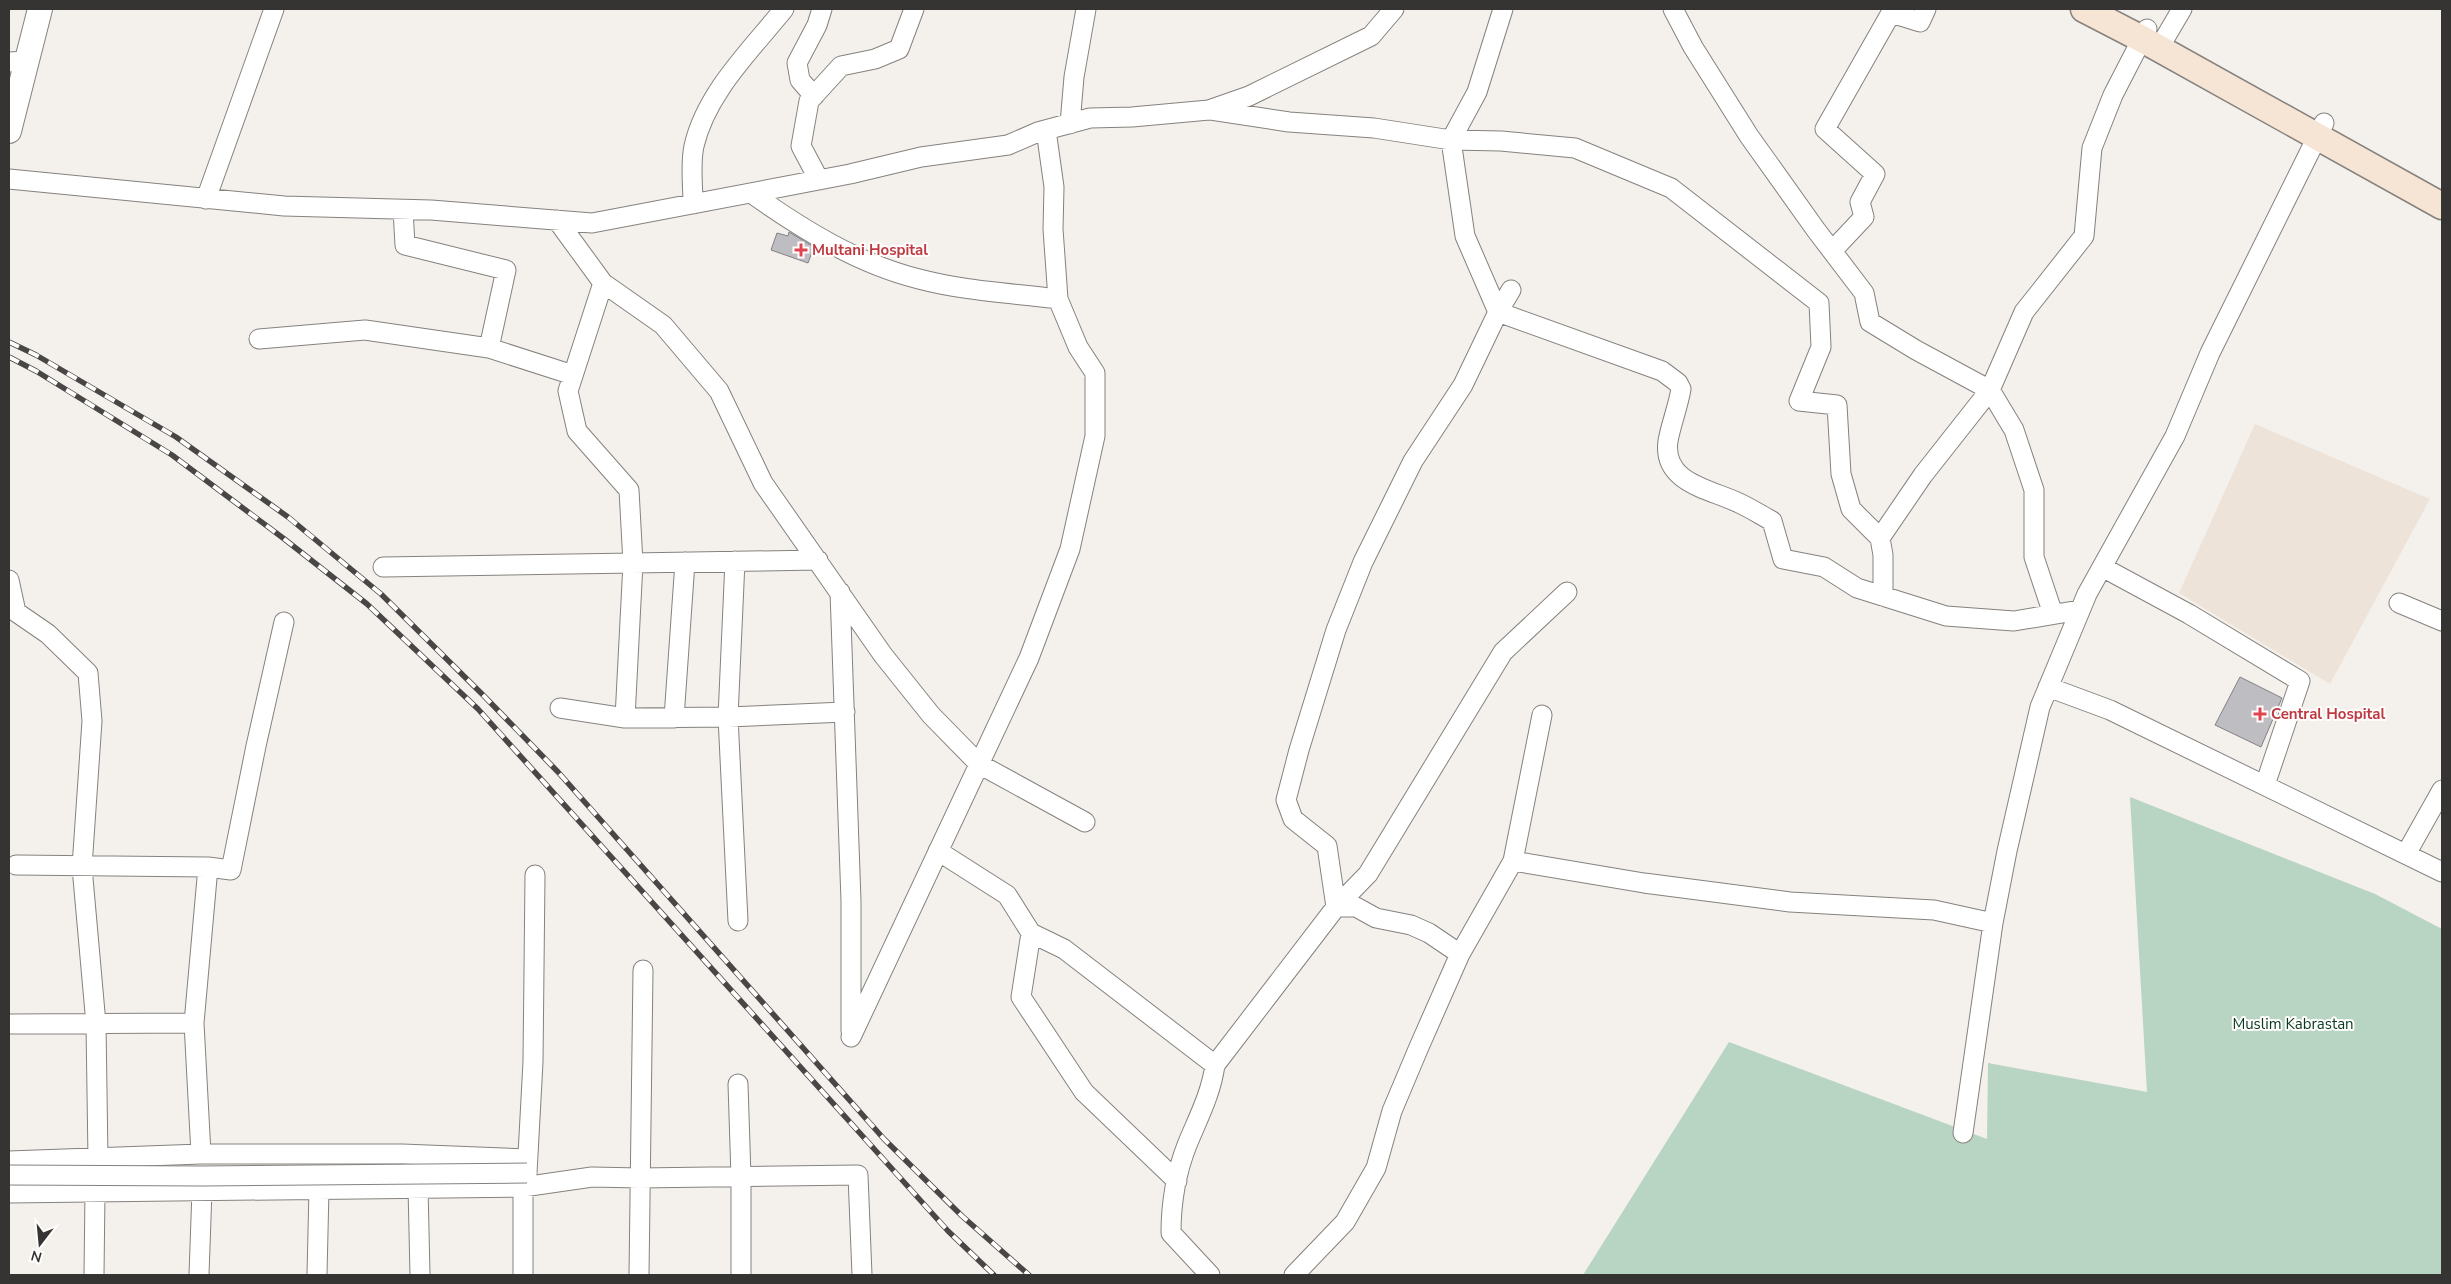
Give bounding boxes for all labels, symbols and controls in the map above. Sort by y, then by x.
place label: Multani Hospital [812,240,928,260]
marker: Multani Hospital [794,243,808,257]
place label: Central Hospital [2271,704,2386,724]
marker: Central Hospital [2253,707,2267,721]
park label: Muslim Kabrastan [2232,1014,2354,1034]
north arrow [15,1219,65,1269]
text: N [29,1245,44,1267]

